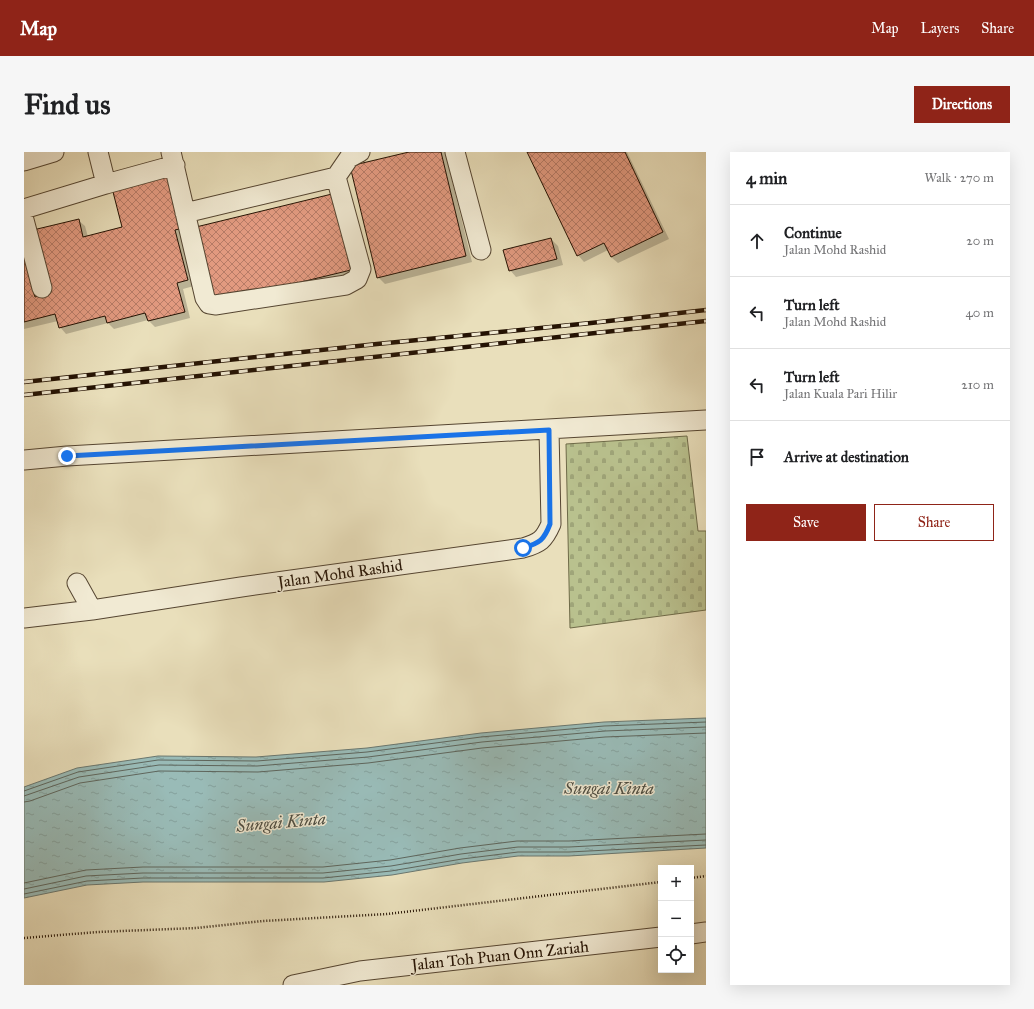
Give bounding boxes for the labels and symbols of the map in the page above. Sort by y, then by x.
route end [58,447,76,465]
route start [514,539,532,557]
street label: Jalan Mohd Rashid [274,555,404,593]
water label: Sungai Kinta [563,778,654,799]
water label: Sungai Kinta [234,808,327,837]
street label: Jalan Toh Puan Onn Zariah [408,937,590,975]

